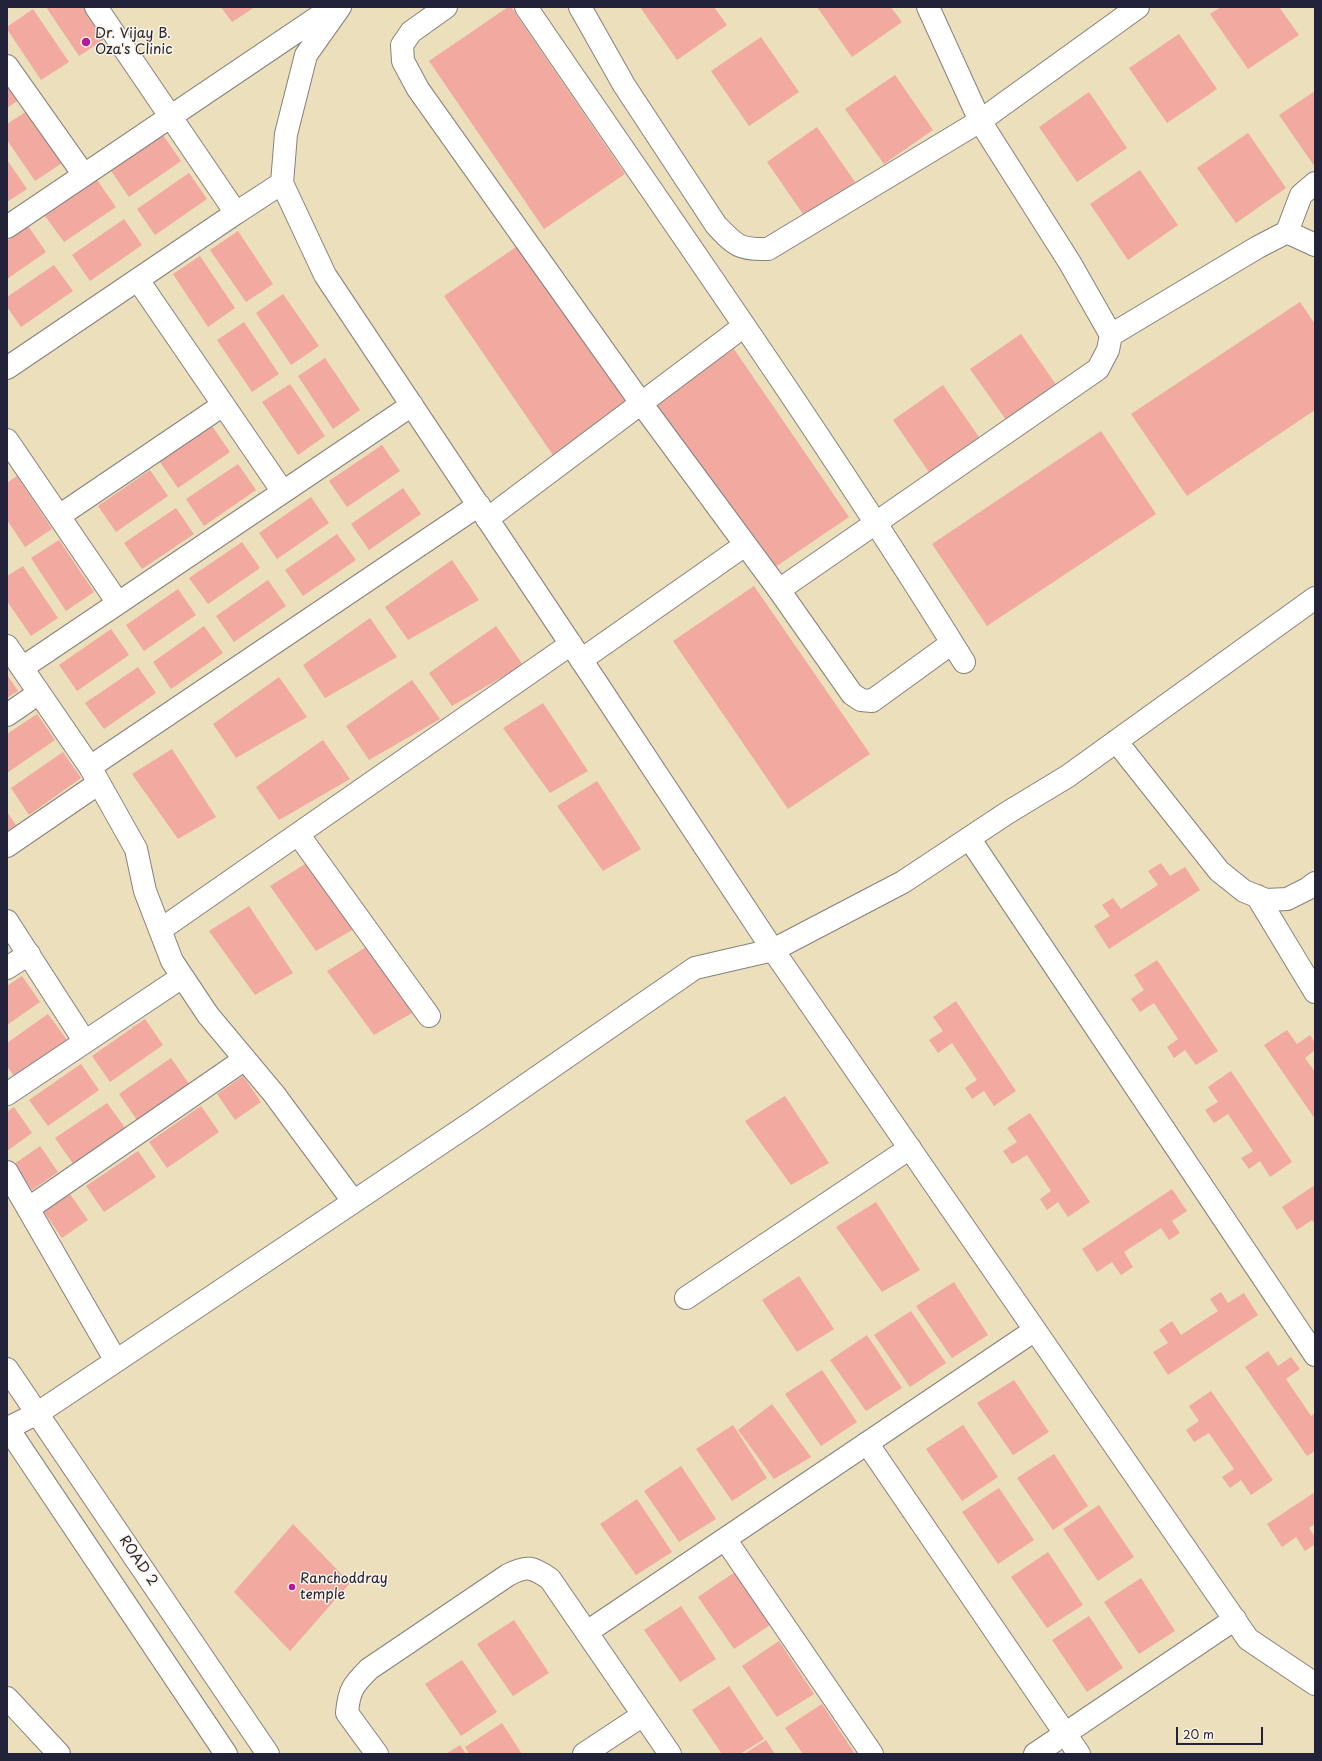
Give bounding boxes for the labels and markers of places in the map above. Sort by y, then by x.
place label: Dr. Vijay B. Oza's Clinic [95,26,173,58]
marker: Dr. Vijay B. Oza's Clinic [80,36,92,48]
place label: Ranchoddray temple [300,1571,388,1604]
marker: Ranchoddray temple [287,1582,297,1592]

